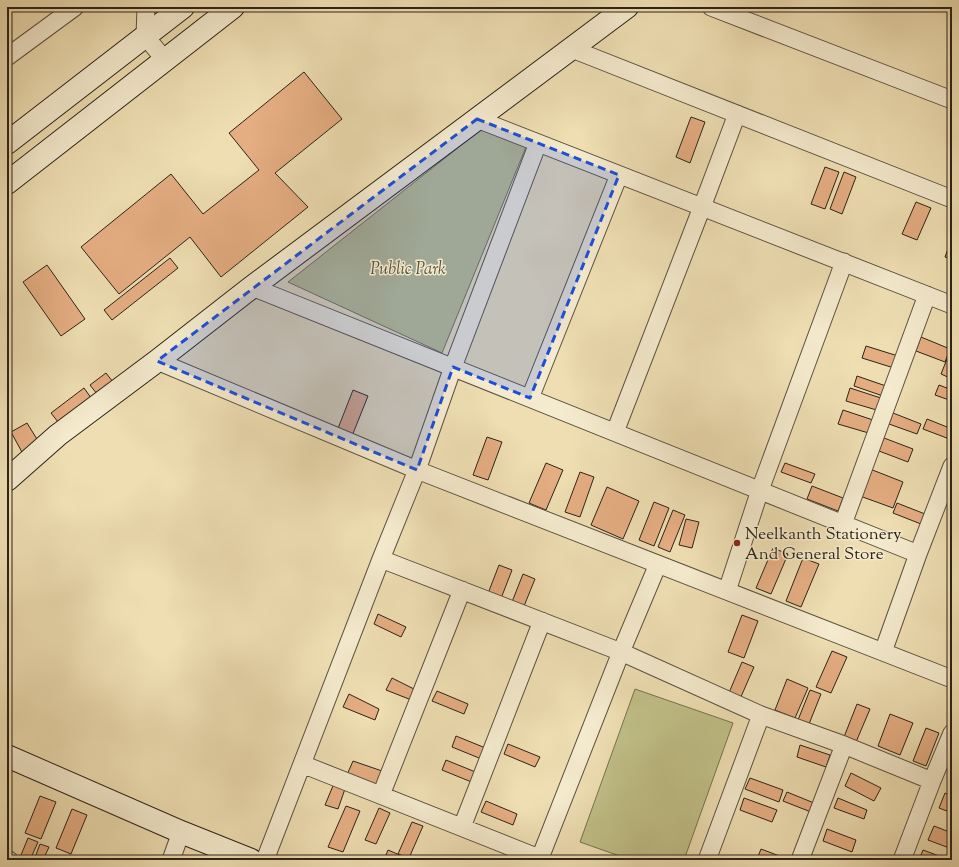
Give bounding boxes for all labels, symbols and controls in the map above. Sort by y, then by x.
park label: Public Park [370,258,446,282]
place label: Neelkanth Stationery And General Store [745,523,902,567]
marker: Neelkanth Stationery And General Store [732,538,742,548]

